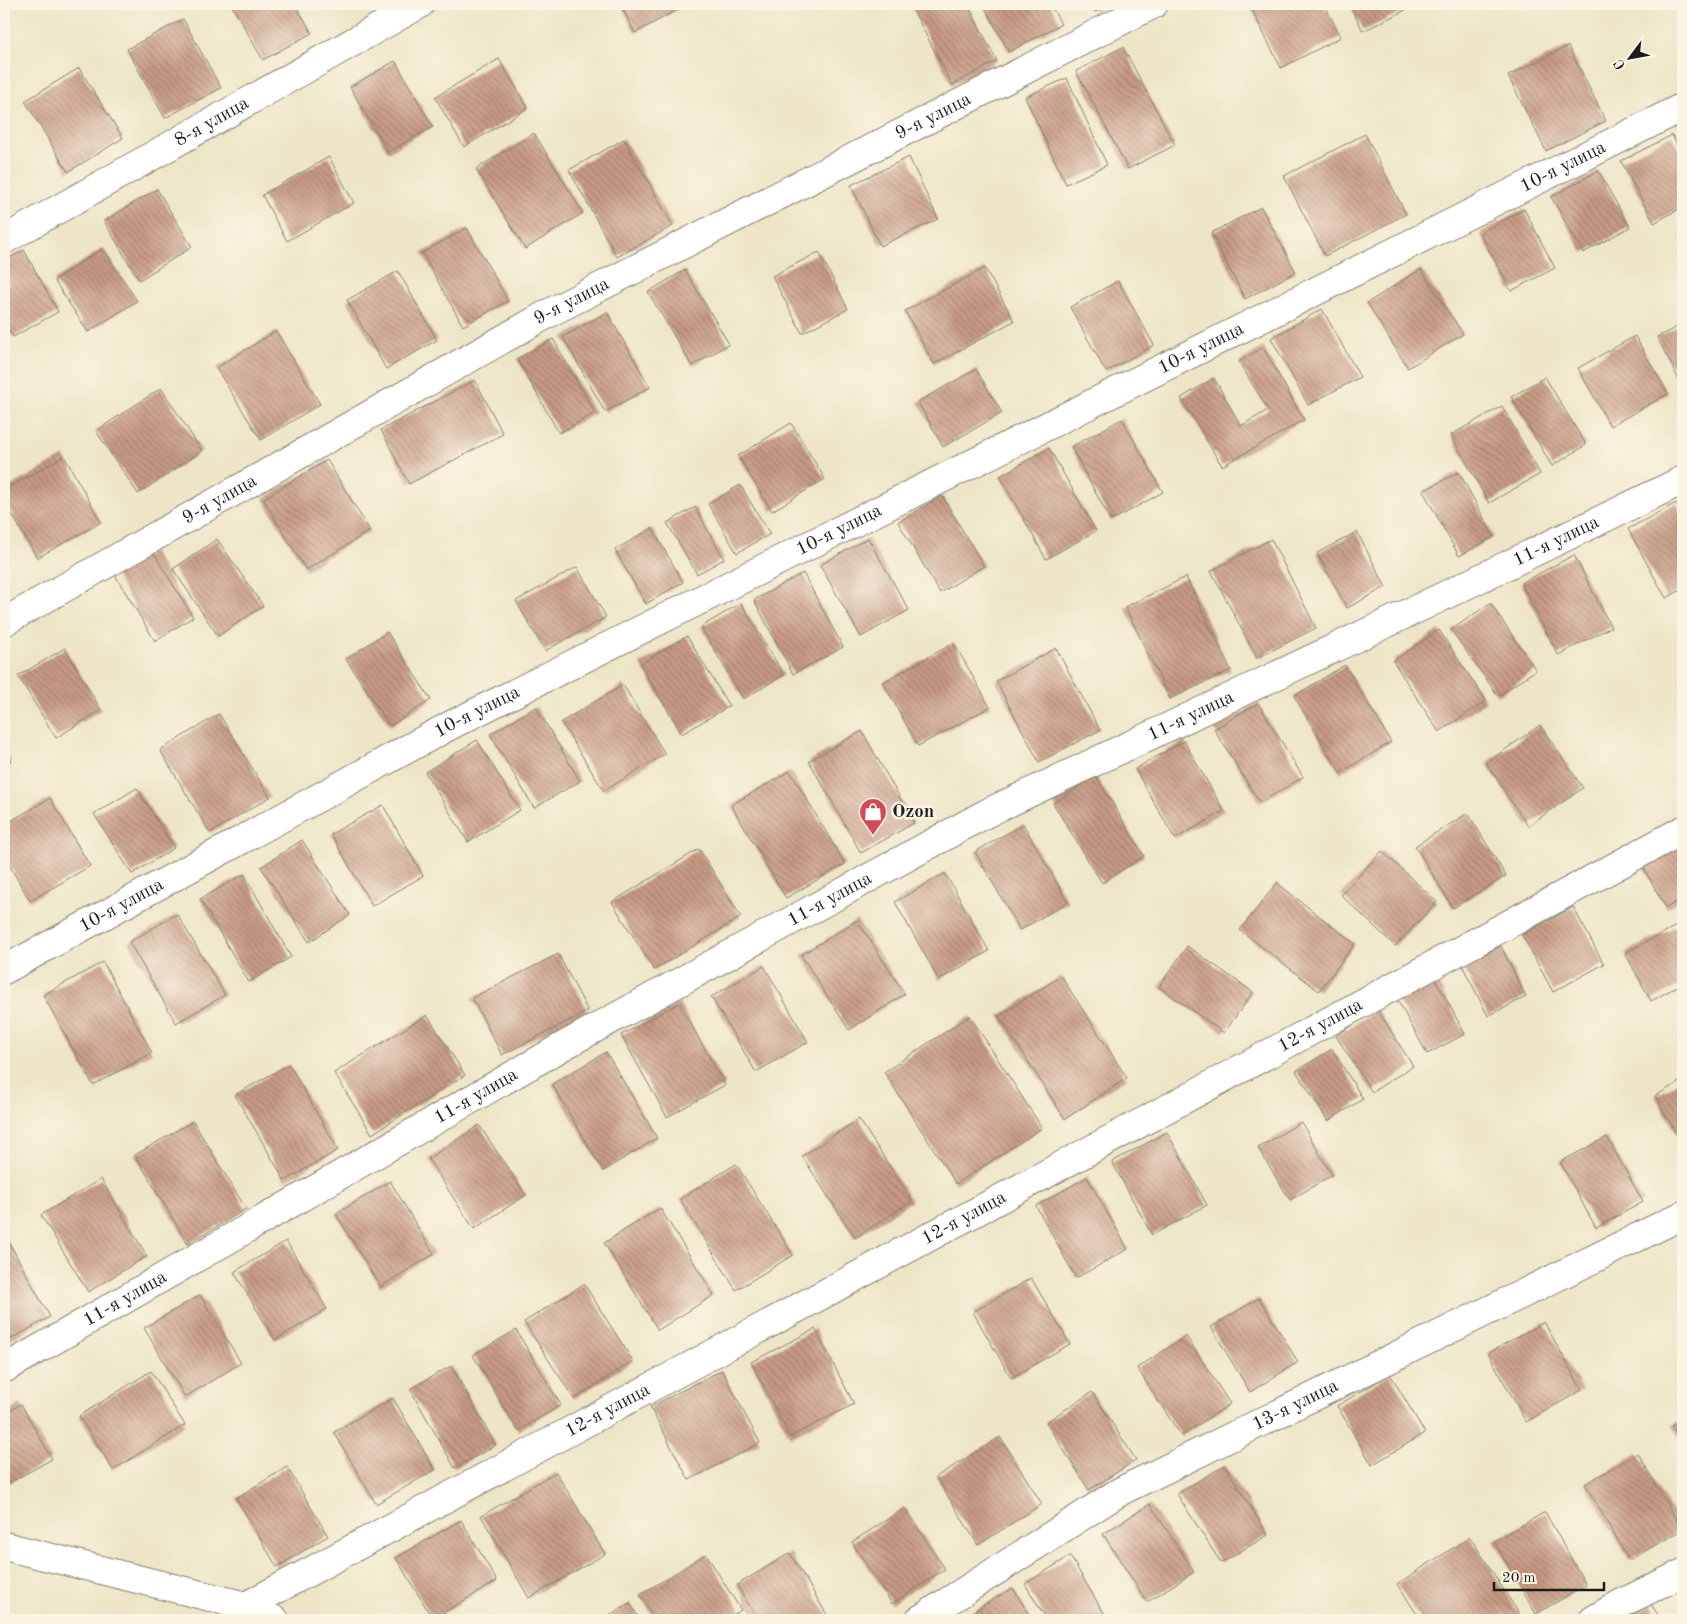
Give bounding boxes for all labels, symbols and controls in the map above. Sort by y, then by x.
north arrow [1604,32,1654,82]
text: С [1611,57,1628,72]
street label: 9-я улица [892,89,975,144]
street label: 8-я улица [172,93,253,151]
street label: 10-я улица [1517,138,1610,196]
street label: 9-я улица [531,274,613,329]
street label: 10-я улица [1155,319,1248,378]
street label: 9-я улица [179,471,261,528]
street label: 10-я улица [793,501,886,560]
street label: 11-я улица [1510,512,1603,570]
street label: 10-я улица [431,682,524,742]
street label: 11-я улица [1145,687,1237,745]
shop icon: Ozon [858,797,888,836]
place label: Ozon [892,803,934,822]
street label: 11-я улица [784,868,876,930]
street label: 10-я улица [76,875,167,936]
street label: 12-я улица [1275,995,1366,1056]
street label: 11-я улица [431,1065,521,1128]
street label: 12-я улица [919,1188,1010,1249]
street label: 11-я улица [80,1267,171,1330]
street label: 13-я улица [1250,1376,1342,1434]
street label: 12-я улица [562,1380,654,1441]
scale bar [1494,1559,1604,1591]
text: 20 m [1502,1571,1536,1586]

